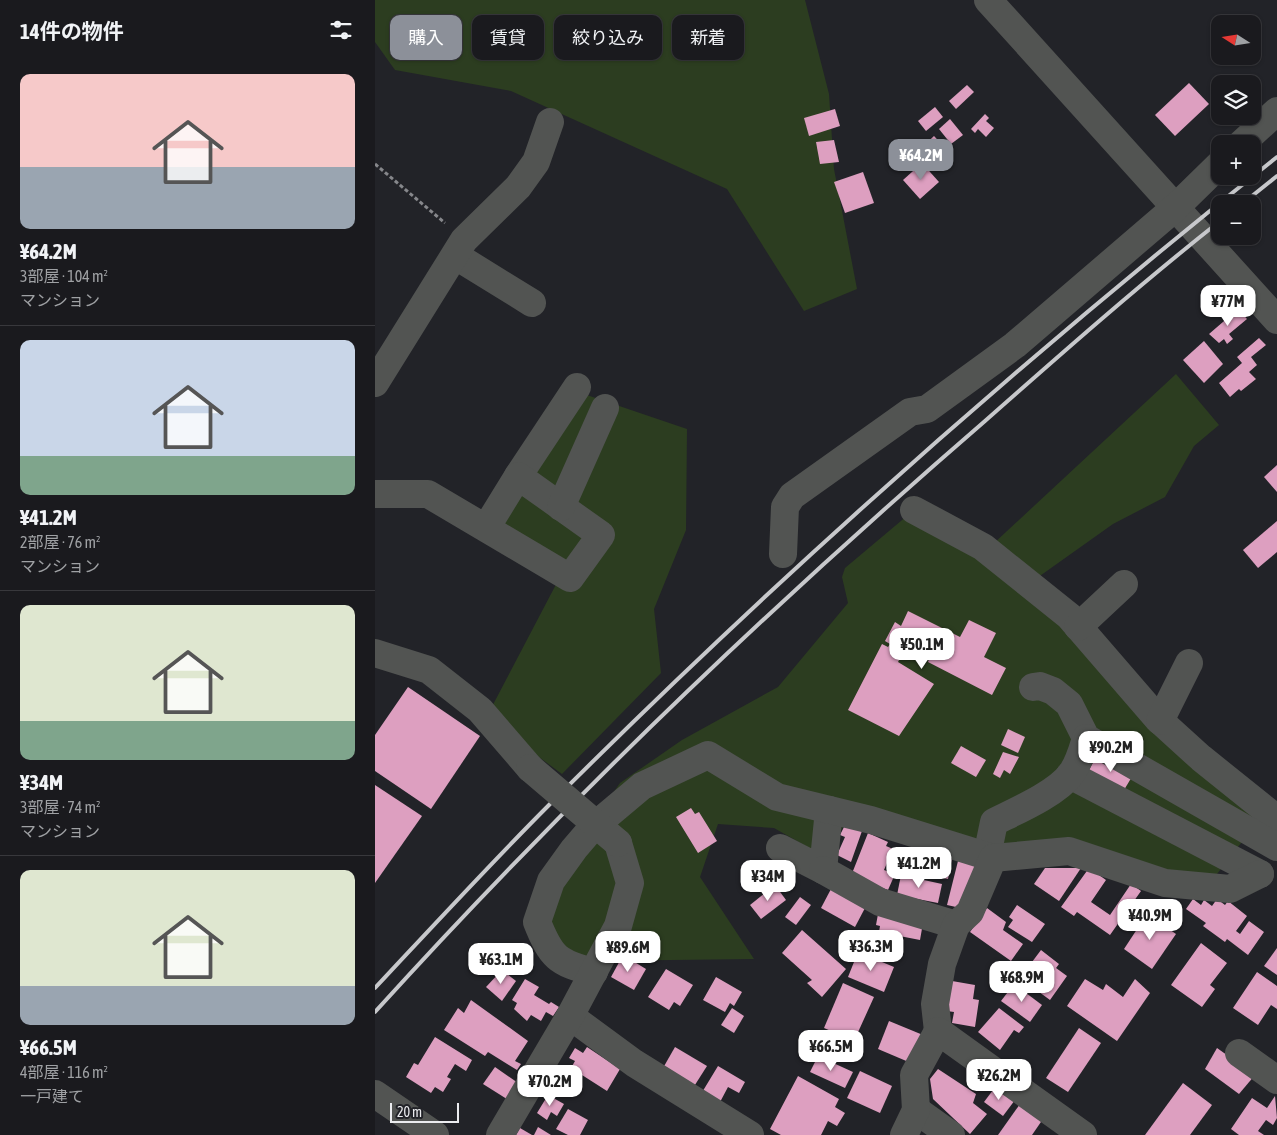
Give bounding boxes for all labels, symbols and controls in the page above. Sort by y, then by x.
chip: 購入 [390,15,462,60]
chip: 賃貸 [472,15,544,60]
chip: 絞り込み [554,15,662,60]
chip: 新着 [672,15,744,60]
north arrow [1211,15,1261,65]
map controls [1211,15,1261,245]
icon: filters [327,16,355,44]
text: 14件の物件 [20,19,124,43]
button: layers [1211,75,1261,125]
icon: home [143,107,233,197]
button: + [1211,135,1261,185]
pin: ¥64.2M [880,138,962,181]
text: ¥64.2M [899,146,943,164]
button: − [1211,195,1261,245]
text: ¥64.2M [20,239,77,263]
text: 3部屋 · 104 m² [20,267,108,285]
pin: ¥77M [1198,284,1258,327]
text: マンション [20,291,100,309]
text: ¥77M [1212,292,1244,310]
icon: home [143,372,233,462]
text: ¥41.2M [20,505,77,529]
text: 2部屋 · 76 m² [20,533,101,551]
text: マンション [20,557,100,575]
pin: ¥50.1M [881,628,963,670]
text: ¥50.1M [900,635,944,653]
icon: home [143,637,233,727]
pin: ¥90.2M [1070,730,1152,773]
text: ¥90.2M [1089,738,1133,756]
text: ¥34M [20,770,63,794]
text: 3部屋 · 74 m² [20,798,101,816]
text: マンション [20,822,100,840]
pin: ¥41.2M [878,846,960,889]
text: ¥41.2M [897,854,941,872]
pin: ¥34M [738,860,798,902]
text: ¥34M [752,867,784,885]
pin: ¥40.9M [1109,898,1191,941]
icon: home [143,902,233,992]
text: ¥40.9M [1128,906,1172,924]
pin: ¥89.6M [587,930,669,973]
pin: ¥36.3M [830,930,912,972]
text: ¥36.3M [849,937,893,955]
text: ¥89.6M [606,938,650,956]
pin: ¥63.1M [460,942,542,985]
text: ¥63.1M [479,950,523,968]
pin: ¥68.9M [981,960,1063,1003]
text: ¥68.9M [1000,968,1044,986]
pin: ¥66.5M [790,1030,872,1072]
text: ¥66.5M [20,1035,77,1059]
text: ¥66.5M [809,1037,853,1055]
pin: ¥26.2M [958,1058,1040,1101]
text: 4部屋 · 116 m² [20,1063,108,1081]
pin: ¥70.2M [509,1064,591,1107]
text: ¥26.2M [977,1066,1021,1084]
text: ¥70.2M [528,1072,572,1090]
text: 一戸建て [20,1087,84,1105]
scale bar [390,1100,459,1123]
text: 20 m [397,1104,422,1120]

